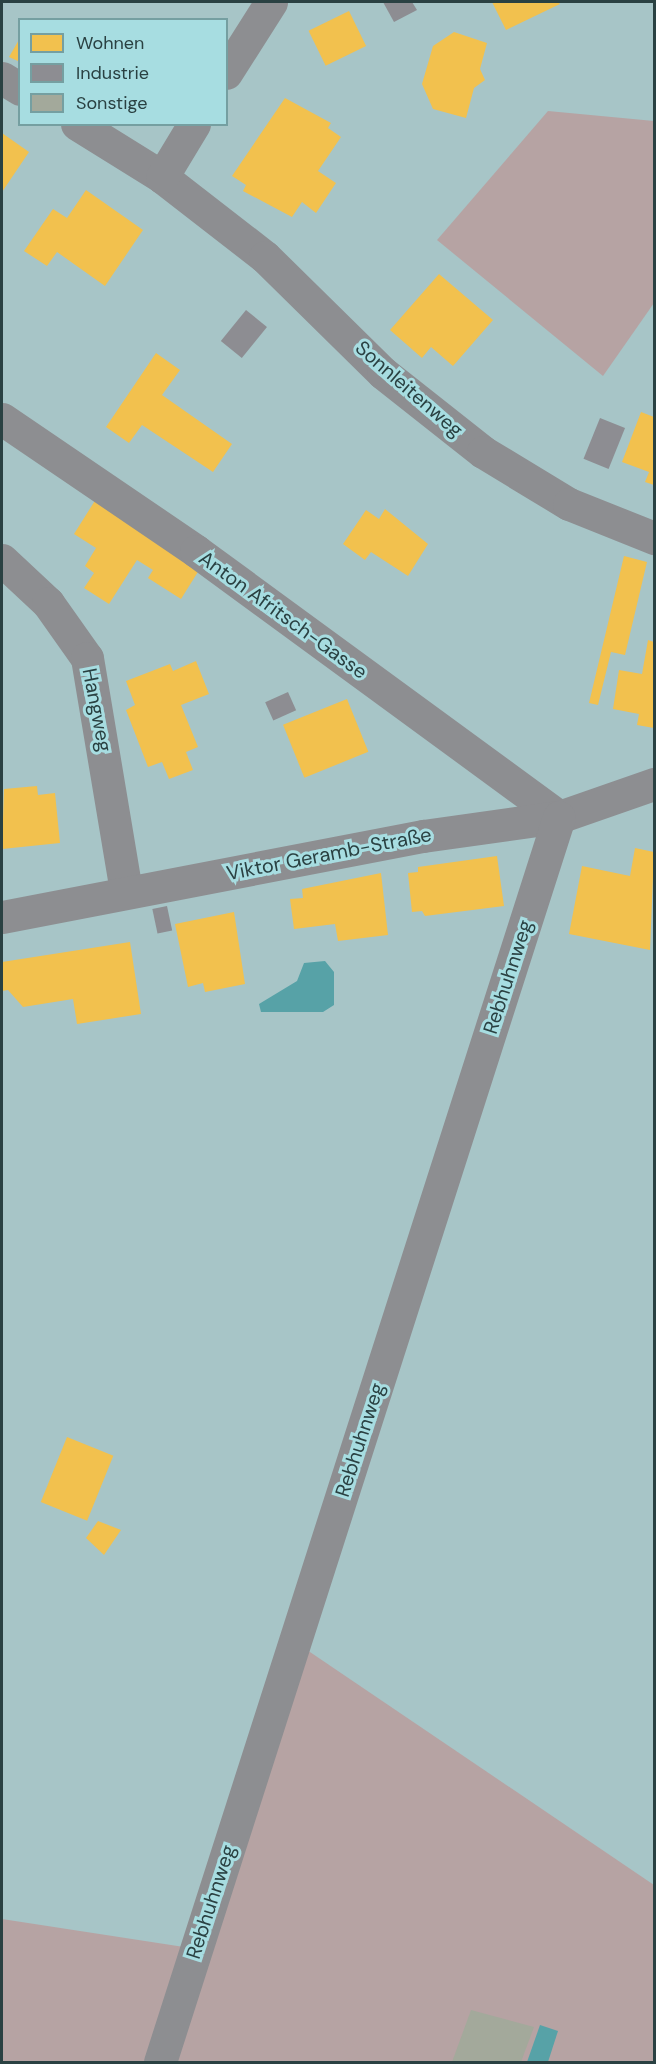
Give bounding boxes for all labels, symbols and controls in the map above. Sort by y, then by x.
legend [18,18,228,126]
text: Wohnen [76,31,144,55]
text: Industrie [76,61,149,85]
text: Sonstige [76,91,147,115]
street label: Sonnleitenweg [350,336,468,442]
street label: Anton Afritsch-Gasse [194,546,372,684]
street label: Hangweg [77,666,117,754]
street label: Viktor Geramb-Straße [224,822,434,886]
street label: Rebhuhnweg [478,917,538,1037]
street label: Rebhuhnweg [330,1380,390,1500]
street label: Rebhuhnweg [181,1842,241,1962]

